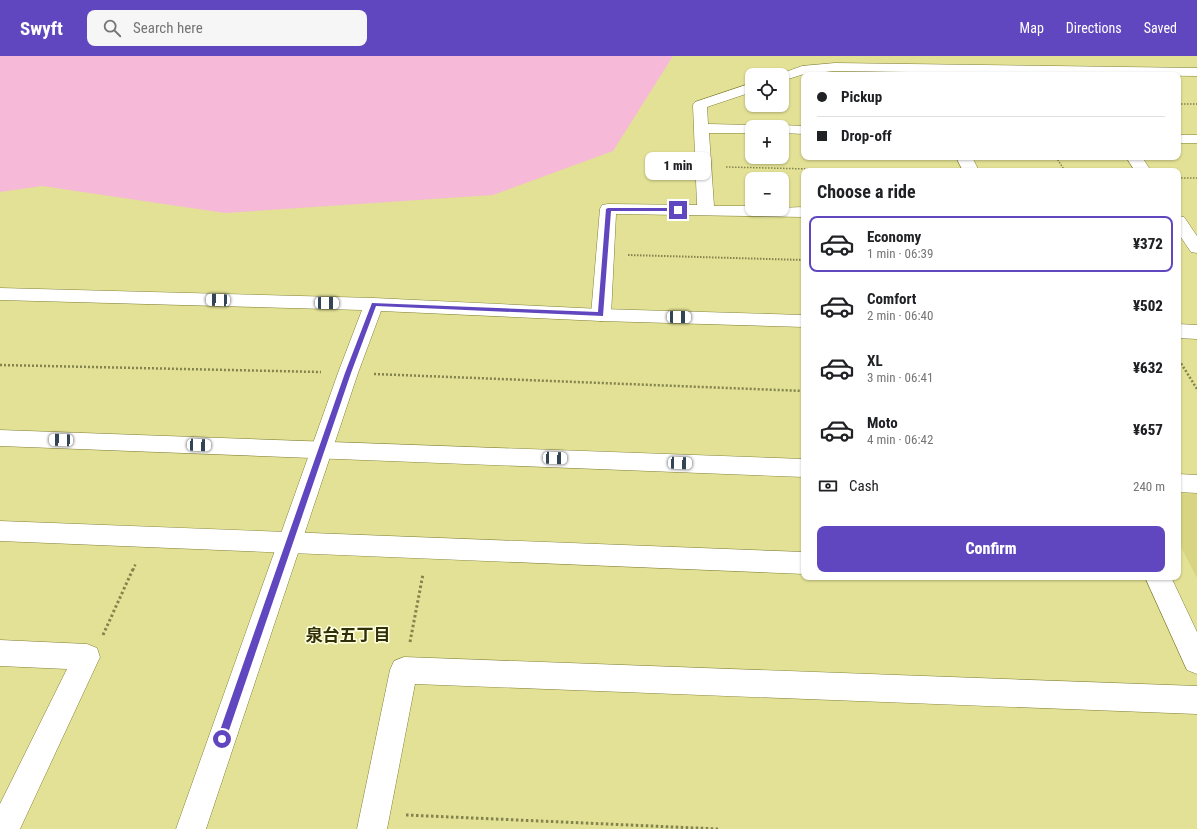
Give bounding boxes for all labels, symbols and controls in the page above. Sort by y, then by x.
search box [87,10,367,46]
text: Swyft [20,17,63,40]
icon: search [101,17,123,39]
text: Search here [133,19,203,37]
text: Map [1020,20,1044,36]
text: Directions [1066,20,1122,36]
text: Saved [1144,20,1177,36]
map controls [745,68,789,216]
button: locate [745,68,789,112]
text: Pickup [841,88,882,106]
button: + [745,120,789,164]
text: Drop-off [841,127,892,145]
callout: 1 min [645,152,711,180]
text: 1 min [664,158,692,173]
button: − [745,172,789,216]
text: Choose a ride [817,181,916,202]
route end [669,201,687,219]
icon: car [819,226,855,262]
text: Economy [867,228,921,246]
text: ¥372 [1133,235,1163,253]
text: 1 min · 06:39 [867,246,933,261]
icon: car [819,288,855,324]
text: Comfort [867,290,916,308]
car [206,294,230,306]
car [315,297,339,309]
text: ¥502 [1133,297,1163,315]
text: 2 min · 06:40 [867,308,933,323]
car [667,311,691,323]
icon: car [819,350,855,386]
text: XL [867,352,883,370]
text: ¥632 [1133,359,1163,377]
text: 3 min · 06:41 [867,370,933,385]
icon: car [819,412,855,448]
text: Moto [867,414,898,432]
text: ¥657 [1133,421,1163,439]
text: 4 min · 06:42 [867,432,933,447]
car [49,434,73,446]
car [187,439,211,451]
car [543,452,567,464]
car [668,457,692,469]
icon: cash [817,475,839,497]
text: Cash [849,477,879,495]
text: 240 m [1133,479,1165,494]
button: Confirm [817,526,1165,572]
district label: 泉台五丁目 [306,625,391,645]
route start [213,730,231,748]

